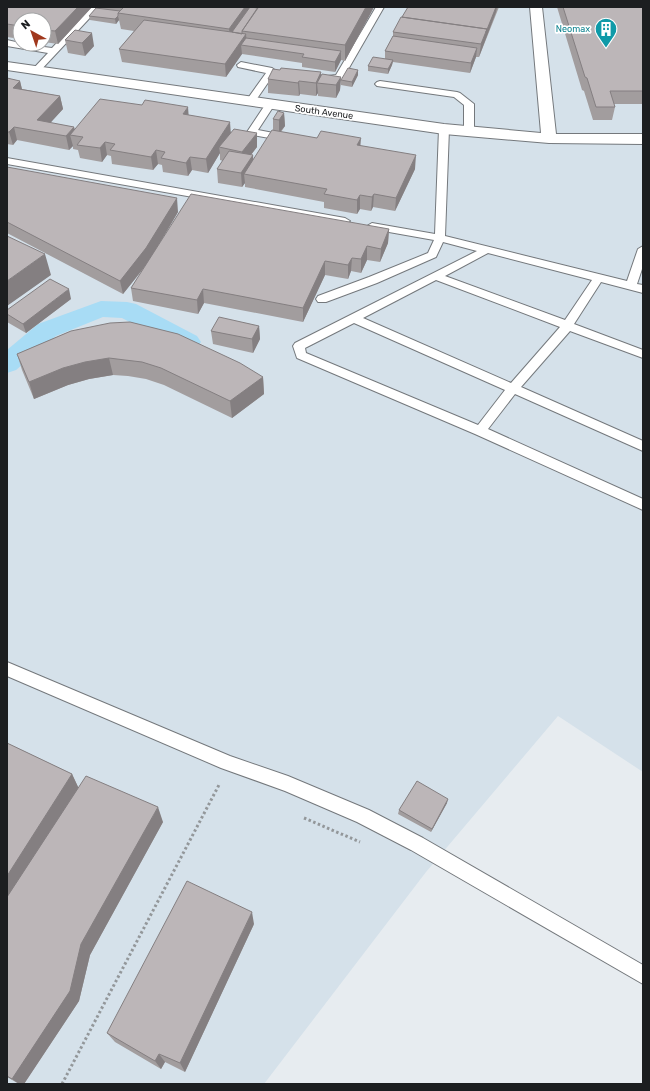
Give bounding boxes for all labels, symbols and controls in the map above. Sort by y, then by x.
north arrow [12,12,52,52]
building icon: Neomax [593,16,619,49]
text: N [19,17,33,32]
place label: Neomax [556,24,590,34]
street label: South Avenue [294,103,354,121]

